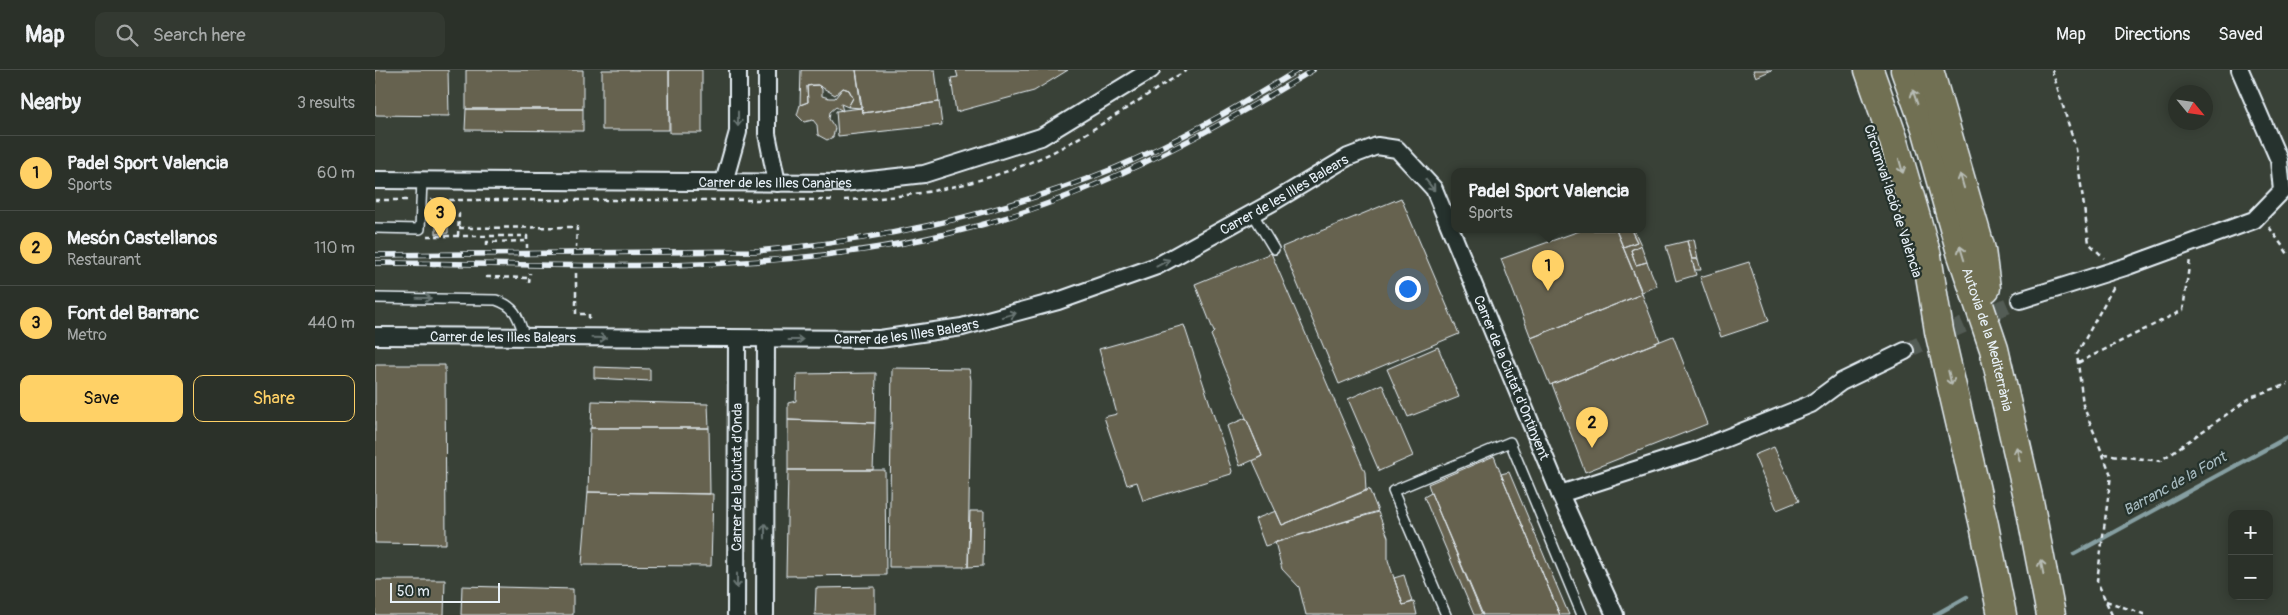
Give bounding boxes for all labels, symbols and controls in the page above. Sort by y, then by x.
search box [95,12,445,57]
text: Map [25,20,65,49]
icon: search [113,21,141,49]
text: Search here [153,23,246,47]
text: Map [2056,23,2086,46]
text: Directions [2114,23,2190,46]
text: Saved [2218,23,2263,46]
north arrow [2168,85,2213,130]
text: Nearby [20,89,81,116]
one-way arrow [1910,90,1919,106]
text: 3 results [297,93,355,113]
one-way arrow [733,110,743,126]
street label: Circumval·lació de València [1860,122,1926,280]
street label: Carrer de les Illes Balears [1217,150,1352,238]
text: Padel Sport Valencia [67,151,228,175]
one-way arrow [1896,158,1906,174]
text: 1 [33,163,39,183]
text: 60 m [317,163,355,183]
popup [1451,168,1646,233]
street label: Carrer de les Illes Canàries [698,174,853,192]
one-way arrow [1956,174,1966,190]
text: Sports [67,175,112,195]
one-way arrow [1424,178,1435,191]
text: Padel Sport Valencia [1468,179,1629,203]
pin: 3 [424,197,456,238]
text: Sports [1468,203,1513,223]
text: Mesón Castellanos [67,226,217,250]
text: 2 [32,238,40,258]
text: 110 m [314,238,355,258]
one-way arrow [1957,246,1966,261]
text: Restaurant [67,250,141,270]
pin: 1 [1532,250,1564,291]
one-way arrow [1155,258,1170,268]
street label: Autovia de la Mediterrània [1958,265,2017,413]
your location [1395,276,1421,302]
street label: Carrer de la Ciutat d'Ontinyent [1470,293,1554,463]
one-way arrow [415,294,431,303]
text: Font del Barranc [67,301,199,325]
one-way arrow [1000,309,1016,319]
text: 3 [32,313,40,333]
text: 440 m [308,313,355,333]
street label: Carrer de les Illes Balears [834,314,981,348]
text: Metro [67,325,107,345]
street label: Carrer de les Illes Balears [430,328,577,346]
one-way arrow [590,333,606,343]
one-way arrow [788,335,804,344]
one-way arrow [1946,370,1955,386]
button: Save [20,375,183,422]
button: Share [193,375,355,422]
street label: Carrer de la Ciutat d’Onda [728,403,745,551]
pin: 2 [1576,407,1608,448]
one-way arrow [2013,446,2022,462]
water label: Barranc de la Font [2120,447,2231,520]
map controls [2228,510,2273,600]
button: + [2228,510,2273,555]
one-way arrow [760,524,770,540]
button: − [2228,555,2273,600]
one-way arrow [2037,560,2046,576]
one-way arrow [732,573,741,589]
scale bar [390,580,500,603]
text: 50 m [397,583,430,600]

